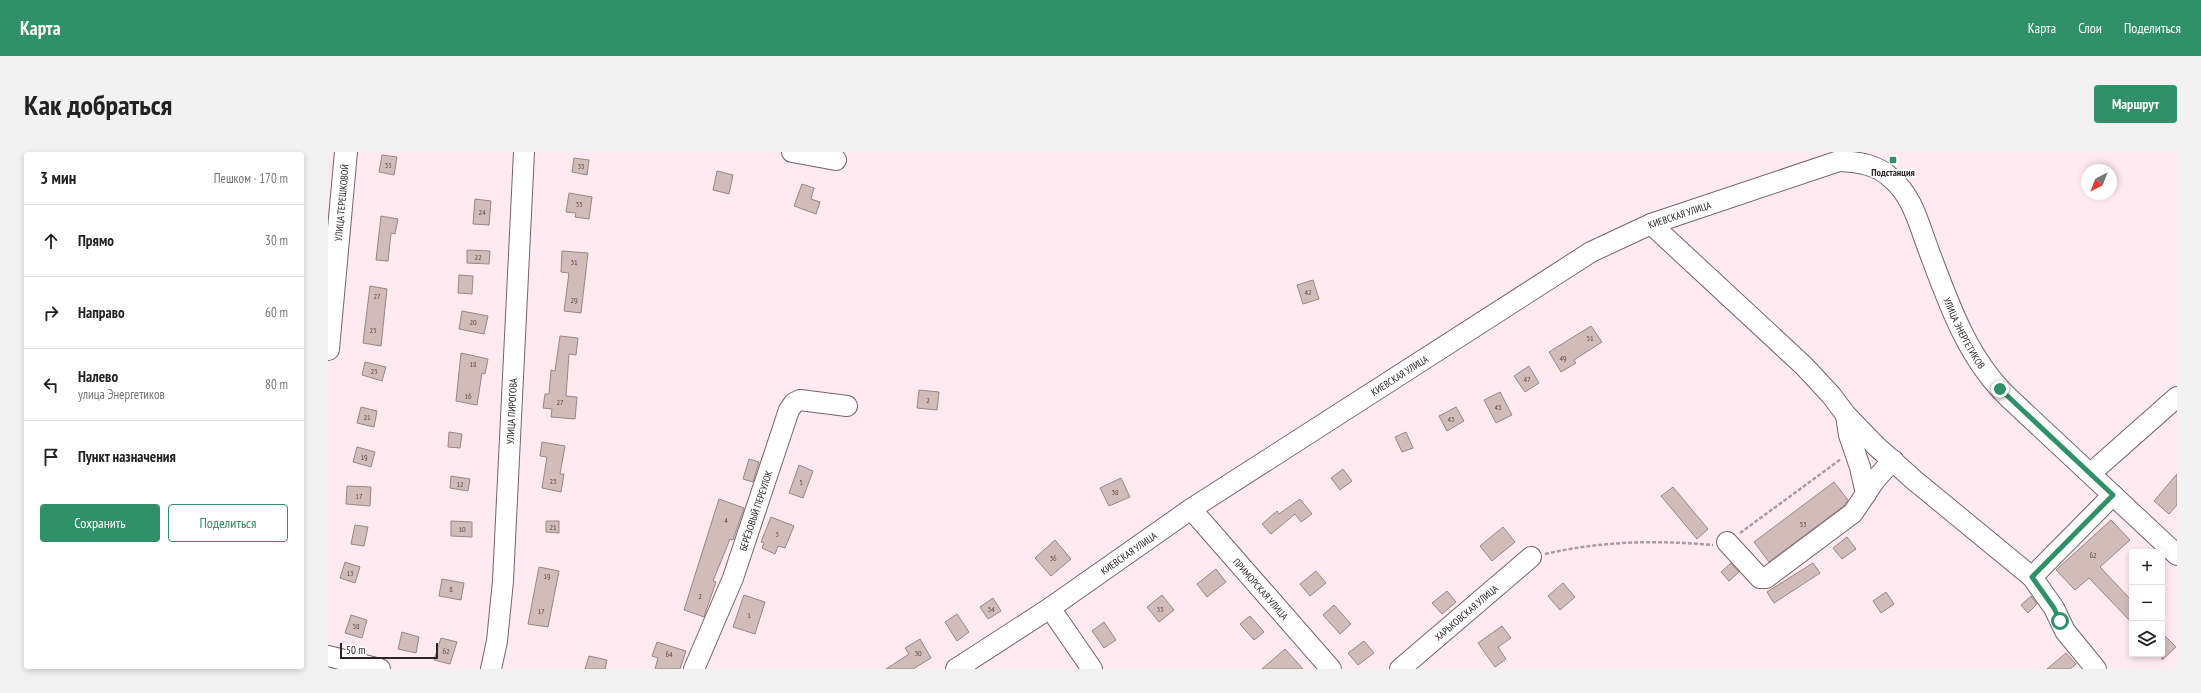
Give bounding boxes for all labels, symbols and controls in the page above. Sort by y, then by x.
text: Карта [20,16,61,40]
text: Карта [2028,19,2056,37]
text: Слои [2078,19,2102,37]
text: Поделиться [2124,19,2181,37]
button: Маршрут [2094,85,2177,123]
text: Как добраться [24,86,172,123]
marker: Подстанция [1888,155,1898,165]
house number: 33 [384,160,392,170]
house number: 35 [577,161,585,171]
street label: УЛИЦА ТЕРЕШКОВОЙ [332,164,352,242]
north arrow [2081,164,2117,200]
place label: Подстанция [1871,166,1915,179]
text: 3 мин [40,167,76,189]
text: Пешком · 170 m [214,170,288,187]
street label: КИЕВСКАЯ УЛИЦА [1646,198,1713,231]
house number: 33 [575,199,583,209]
house number: 24 [478,207,486,217]
icon: ahead [40,230,62,252]
text: Прямо [78,231,114,250]
text: 30 m [265,232,288,249]
house number: 22 [474,252,482,262]
house number: 31 [570,257,578,267]
house number: 42 [1304,287,1312,297]
house number: 27 [373,291,381,301]
house number: 29 [570,295,578,305]
street label: УЛИЦА ЭНЕРГЕТИКОВ [1940,296,1988,372]
icon: right [40,302,62,324]
text: Направо [78,303,125,322]
text: 60 m [265,304,288,321]
house number: 20 [469,317,477,327]
house number: 25 [369,325,377,335]
house number: 51 [1586,333,1594,343]
street label: КИЕВСКАЯ УЛИЦА [1369,352,1431,399]
house number: 49 [1559,353,1567,363]
house number: 18 [469,359,477,369]
house number: 23 [370,366,378,376]
text: Налево [78,367,118,386]
icon: left [40,374,62,396]
house number: 47 [1523,374,1531,384]
text: 80 m [265,376,288,393]
street label: УЛИЦА ПИРОГОВА [504,378,520,444]
route end [1991,380,2009,398]
text: улица Энергетиков [78,386,165,403]
house number: 16 [464,391,472,401]
house number: 2 [926,395,930,405]
house number: 27 [556,397,564,407]
house number: 45 [1494,402,1502,412]
house number: 21 [363,412,371,422]
house number: 43 [1447,414,1455,424]
icon: arrive [40,446,62,468]
text: Пункт назначения [78,447,176,466]
house number: 19 [360,452,368,462]
street label: БЕРЁЗОВЫЙ ПЕРЕУЛОК [736,469,775,553]
house number: 23 [549,476,557,486]
house number: 5 [799,477,803,487]
house number: 12 [456,479,464,489]
house number: 38 [1111,487,1119,497]
house number: 17 [355,491,363,501]
button: Сохранить [40,504,160,542]
button: Поделиться [168,504,288,542]
house number: 4 [724,515,728,525]
house number: 53 [1799,519,1807,529]
house number: 21 [549,522,557,532]
house number: 10 [458,524,466,534]
house number: 3 [775,529,779,539]
street label: КИЕВСКАЯ УЛИЦА [1098,529,1159,577]
map controls [2129,549,2165,657]
button: + [2129,549,2165,585]
house number: 62 [2089,550,2097,560]
house number: 36 [1049,553,1057,563]
street label: ПРИМОРСКАЯ УЛИЦА [1230,556,1291,623]
house number: 13 [346,568,354,578]
house number: 19 [543,571,551,581]
street label: ХАРЬКОВСКАЯ УЛИЦА [1432,582,1501,644]
house number: 8 [449,584,453,594]
button: − [2129,585,2165,621]
house number: 2 [698,591,702,601]
house number: 34 [987,604,995,614]
house number: 33 [1156,604,1164,614]
house number: 17 [537,606,545,616]
house number: 1 [747,610,751,620]
route start [2051,612,2069,630]
house number: 58 [352,621,360,631]
button: layers [2129,621,2165,657]
scale bar [340,641,438,660]
text: 50 m [346,643,365,657]
house number: 62 [442,646,450,656]
house number: 30 [914,648,922,658]
house number: 64 [665,649,673,659]

